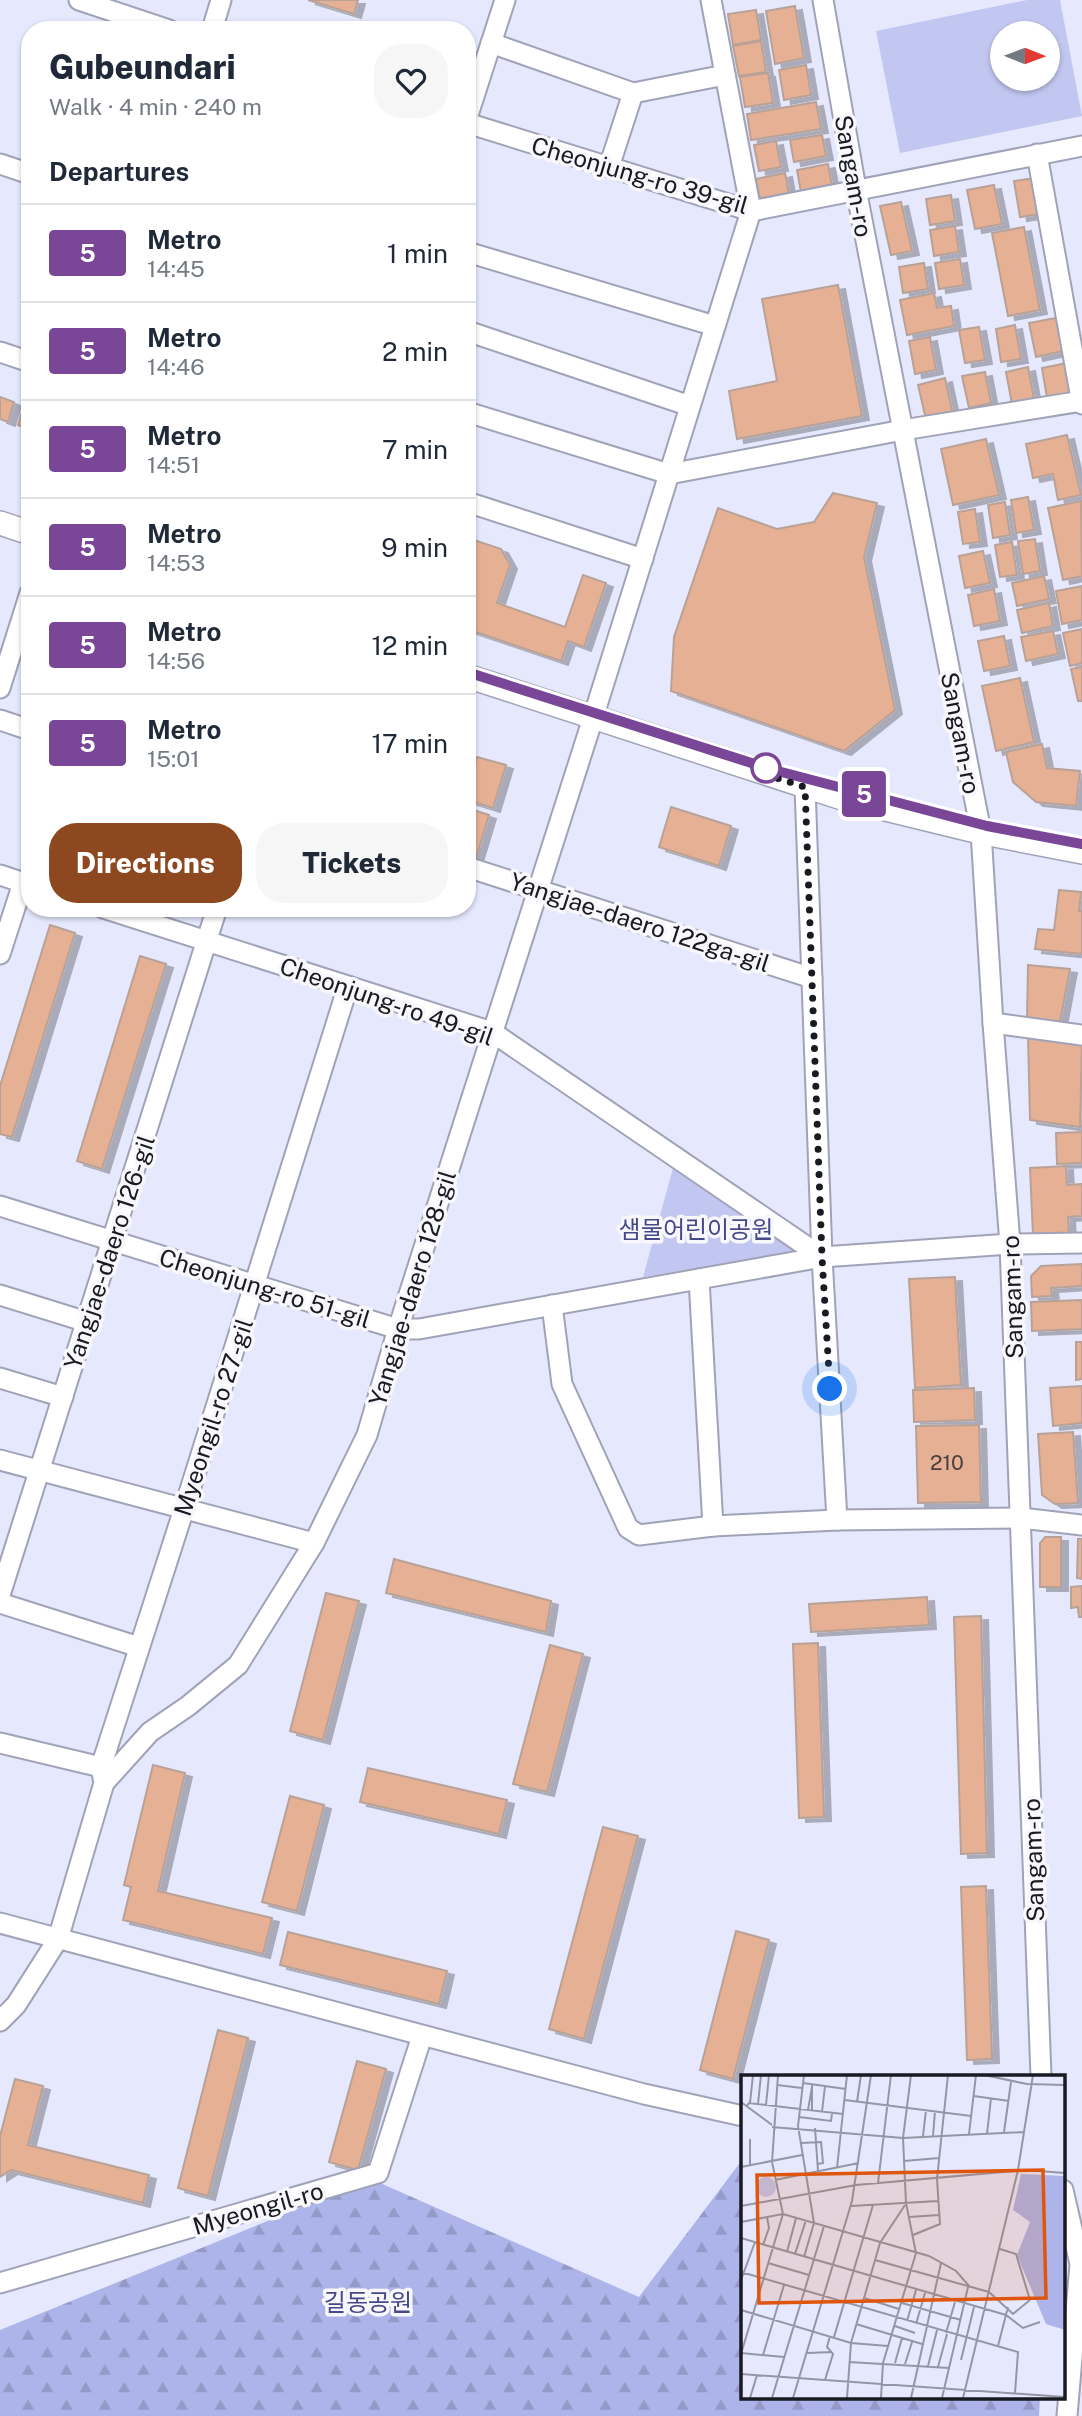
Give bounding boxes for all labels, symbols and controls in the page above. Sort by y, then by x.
north arrow [990,21,1060,91]
map controls [990,21,1060,91]
button: heart [374,44,448,118]
text: Gubeundari [49,48,236,86]
text: Walk · 4 min · 240 m [49,93,262,120]
street label: Sangam-ro [829,113,879,239]
street label: Cheonjung-ro 39-gil [528,131,752,219]
text: Departures [49,156,189,187]
text: Metro [147,224,222,255]
text: 1 min [387,238,448,269]
text: 5 [79,239,96,267]
text: 14:45 [147,255,205,282]
text: Metro [147,322,222,353]
text: 2 min [382,336,448,367]
text: 5 [79,337,96,365]
text: 14:46 [147,353,205,380]
text: Metro [147,420,222,451]
text: 7 min [382,434,448,465]
text: 5 [79,435,96,463]
text: 14:51 [147,451,200,478]
text: Metro [147,518,222,549]
text: 9 min [381,532,448,563]
text: 5 [79,533,96,561]
text: 14:53 [147,549,205,576]
text: Metro [147,616,222,647]
text: 12 min [372,630,448,661]
text: 5 [79,631,96,659]
text: 14:56 [147,647,205,674]
street label: Sangam-ro [935,670,987,796]
text: Metro [147,714,222,745]
text: 17 min [371,728,448,759]
text: 5 [79,729,96,757]
text: 15:01 [147,745,200,772]
unlabelled marker [751,753,781,783]
line badge: 5 [841,771,887,817]
text: 5 [856,780,872,808]
button: Directions [49,823,242,903]
button: Tickets [256,823,448,903]
street label: Yangjae-daero 122ga-gil [507,867,773,977]
street label: Cheonjung-ro 49-gil [276,951,498,1051]
street label: Yangjae-daero 126-gil [58,1131,160,1373]
street label: Yangjae-daero 128-gil [363,1167,461,1409]
park label: 샘물어린이공원 [619,1215,773,1243]
street label: Sangam-ro [996,1235,1028,1359]
street label: Cheonjung-ro 51-gil [156,1243,374,1333]
street label: Myeongil-ro 27-gil [168,1315,258,1519]
your location [812,1371,847,1406]
house number: 210 [930,1450,964,1475]
street label: Sangam-ro [1017,1798,1049,1922]
inset map [741,2075,1064,2398]
street label: Myeongil-ro [189,2176,327,2240]
park label: 길동공원 [324,2288,412,2316]

